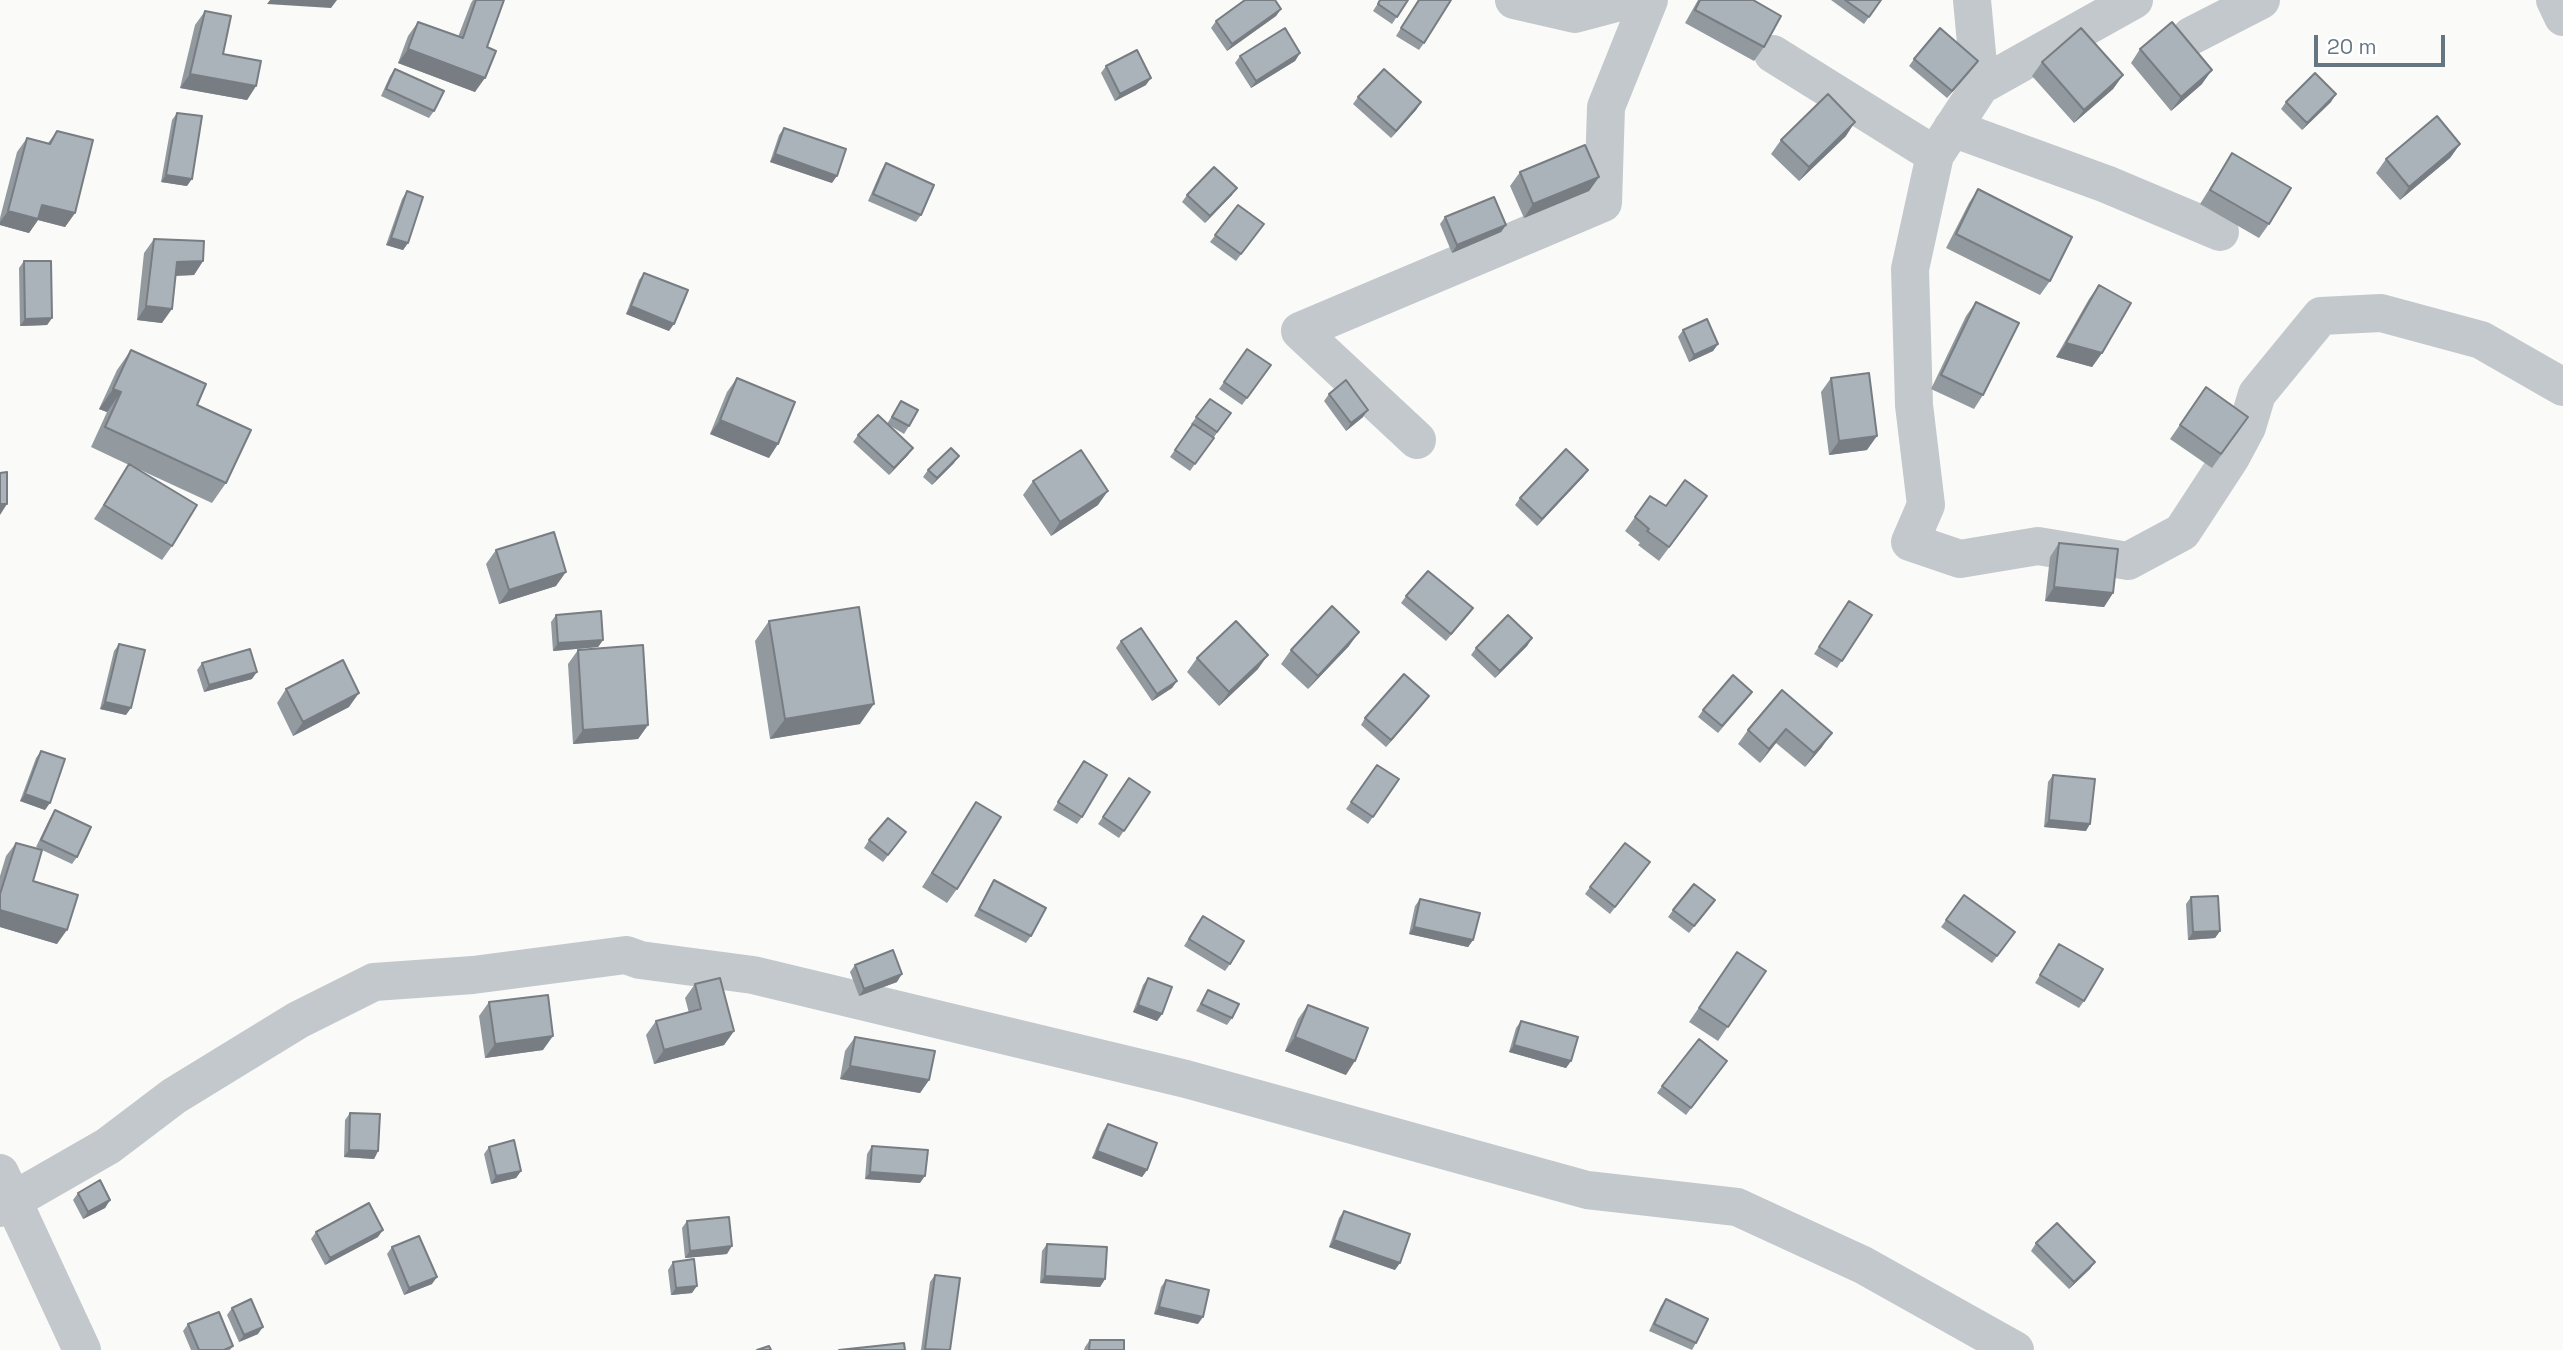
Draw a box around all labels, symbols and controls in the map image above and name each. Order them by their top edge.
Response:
scale bar [2318,21,2449,65]
text: 20 m [2327,33,2377,60]

